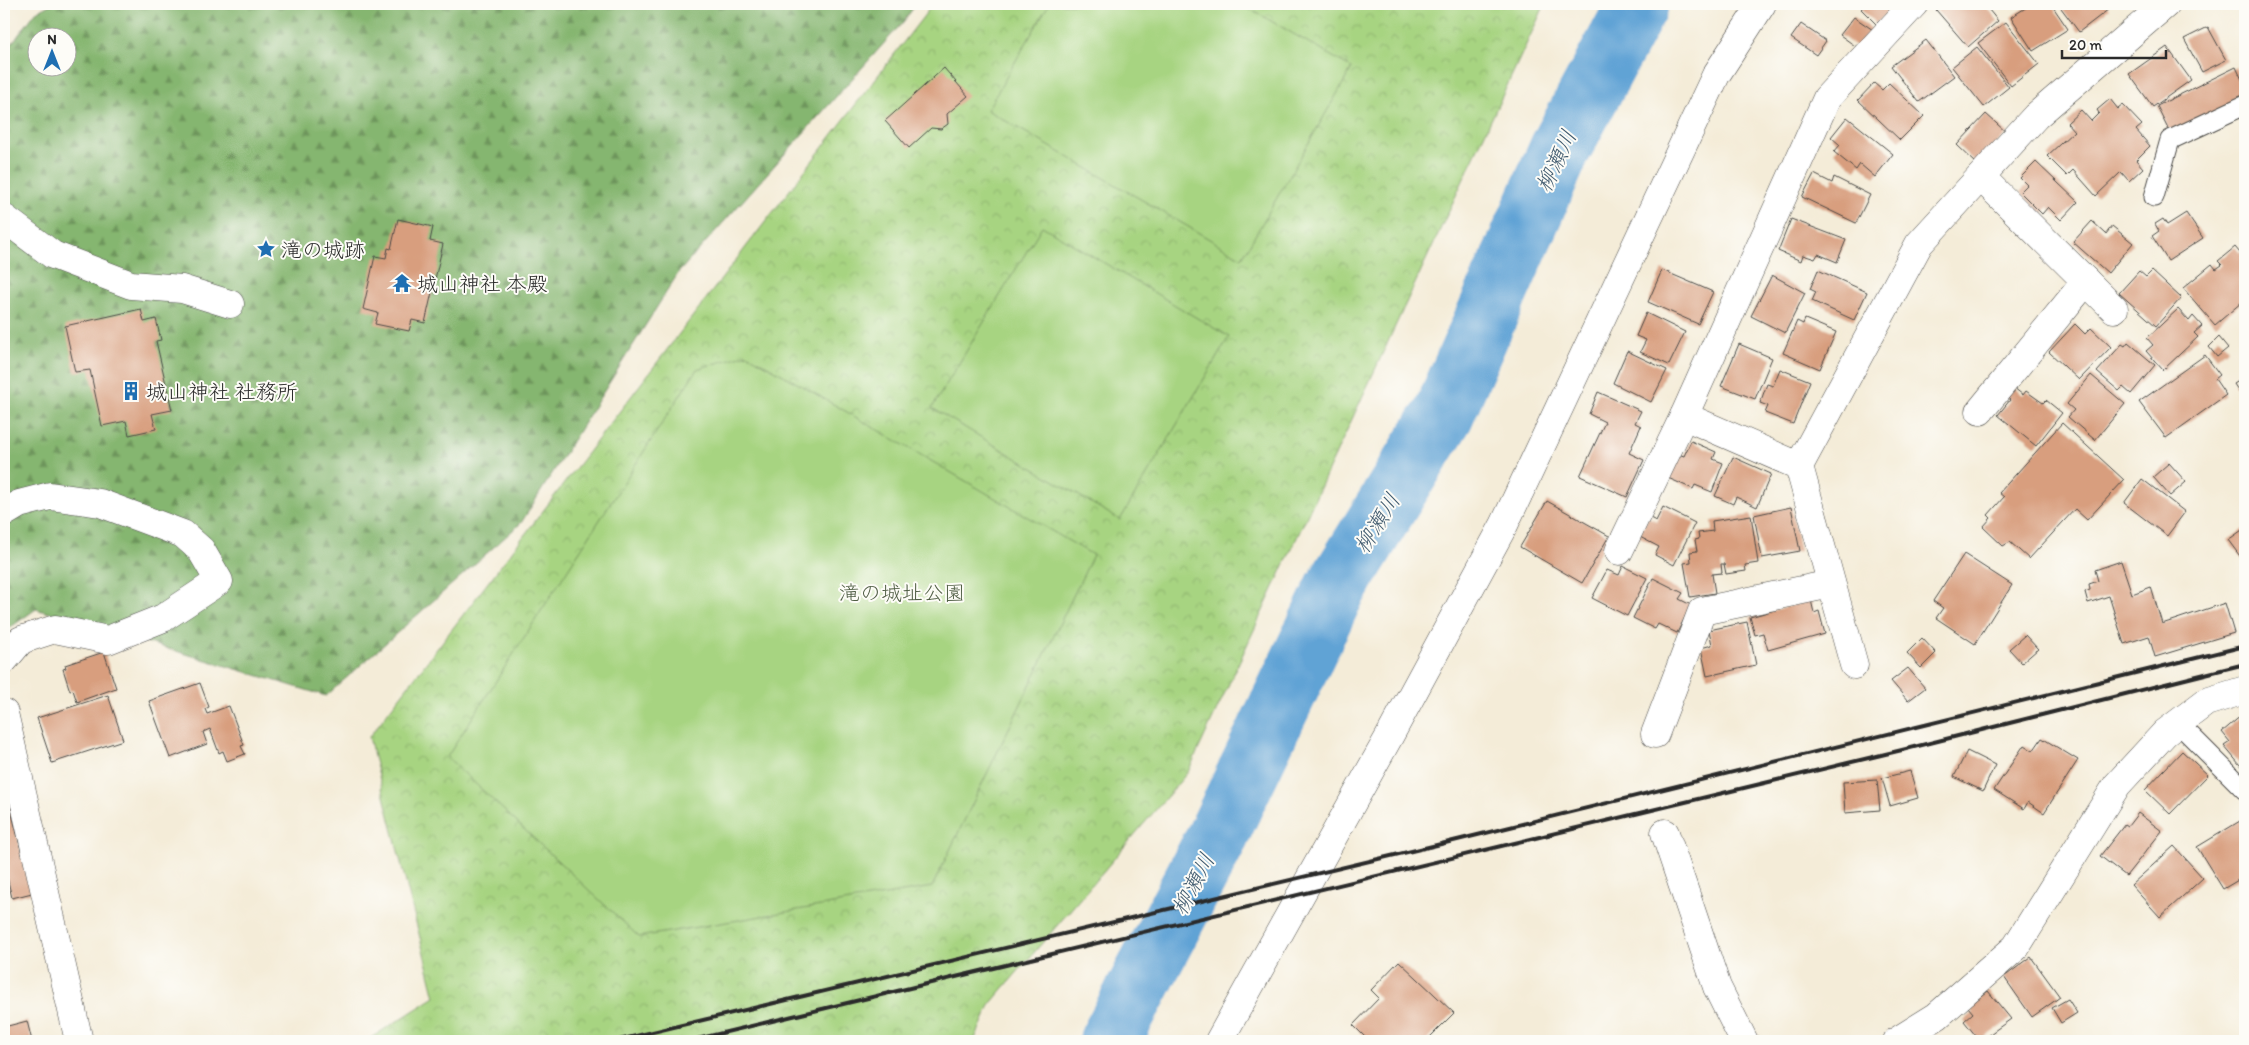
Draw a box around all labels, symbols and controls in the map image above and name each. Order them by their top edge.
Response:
north arrow [28,28,78,78]
scale bar [2062,28,2165,60]
text: N [47,31,57,48]
text: 20 m [2069,36,2103,54]
water label: 柳瀬川 [1530,125,1582,197]
place label: 滝の城跡 [281,237,365,262]
place icon: 滝の城跡 [255,238,277,260]
place label: 城山神社 本殿 [417,271,548,296]
temple icon: 城山神社 本殿 [391,272,413,294]
place label: 城山神社 社務所 [146,379,298,404]
building icon: 城山神社 社務所 [120,380,142,402]
water label: 柳瀬川 [1348,488,1406,558]
park label: 滝の城址公園 [839,580,965,605]
water label: 柳瀬川 [1166,849,1220,919]

